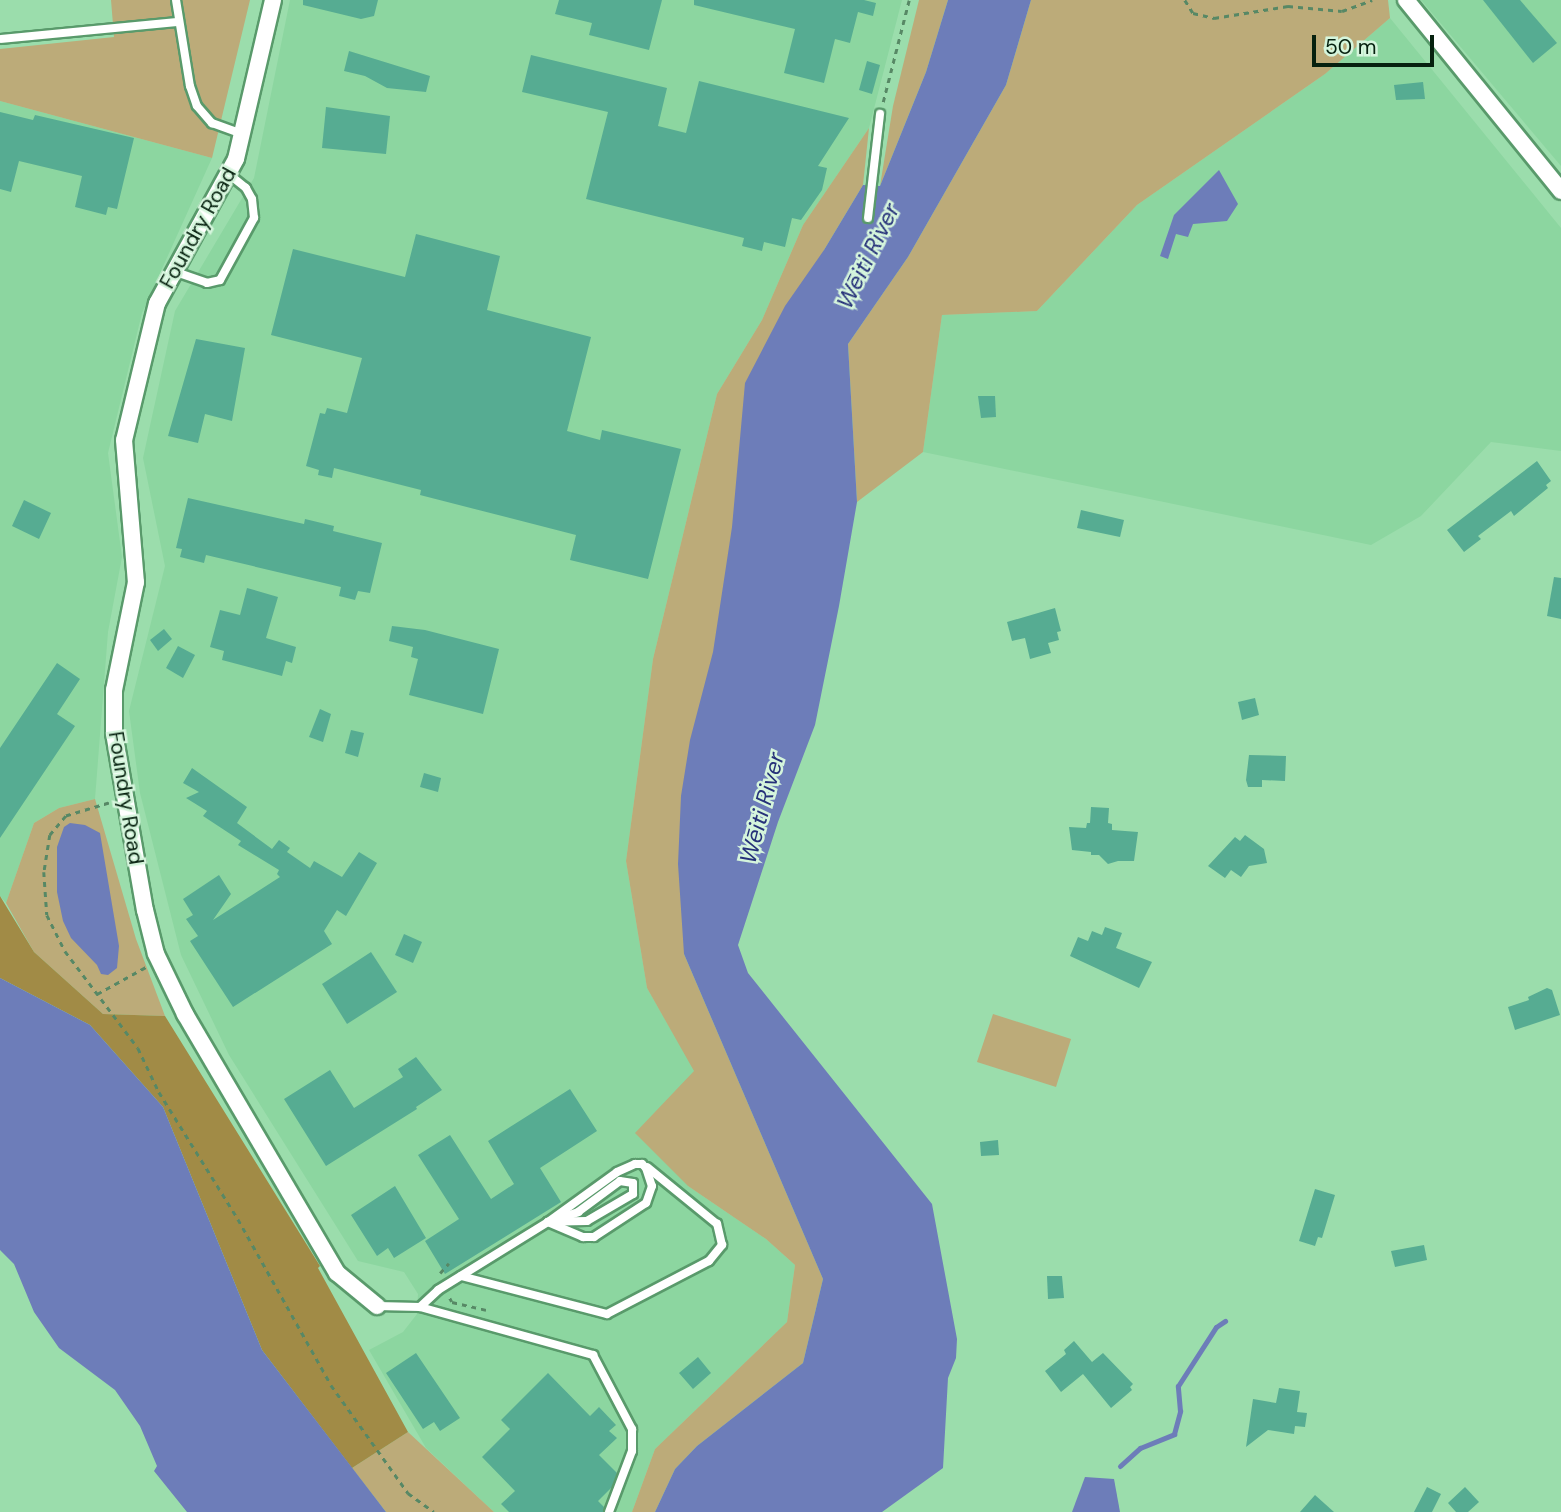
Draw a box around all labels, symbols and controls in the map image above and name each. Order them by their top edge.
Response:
scale bar [1316,21,1438,65]
text: 50 m [1325,33,1376,61]
street label: Foundry Road [154,163,242,293]
water label: Wēiti River [831,199,905,313]
street label: Foundry Road [103,730,149,866]
water label: Wēiti River [734,749,790,867]

